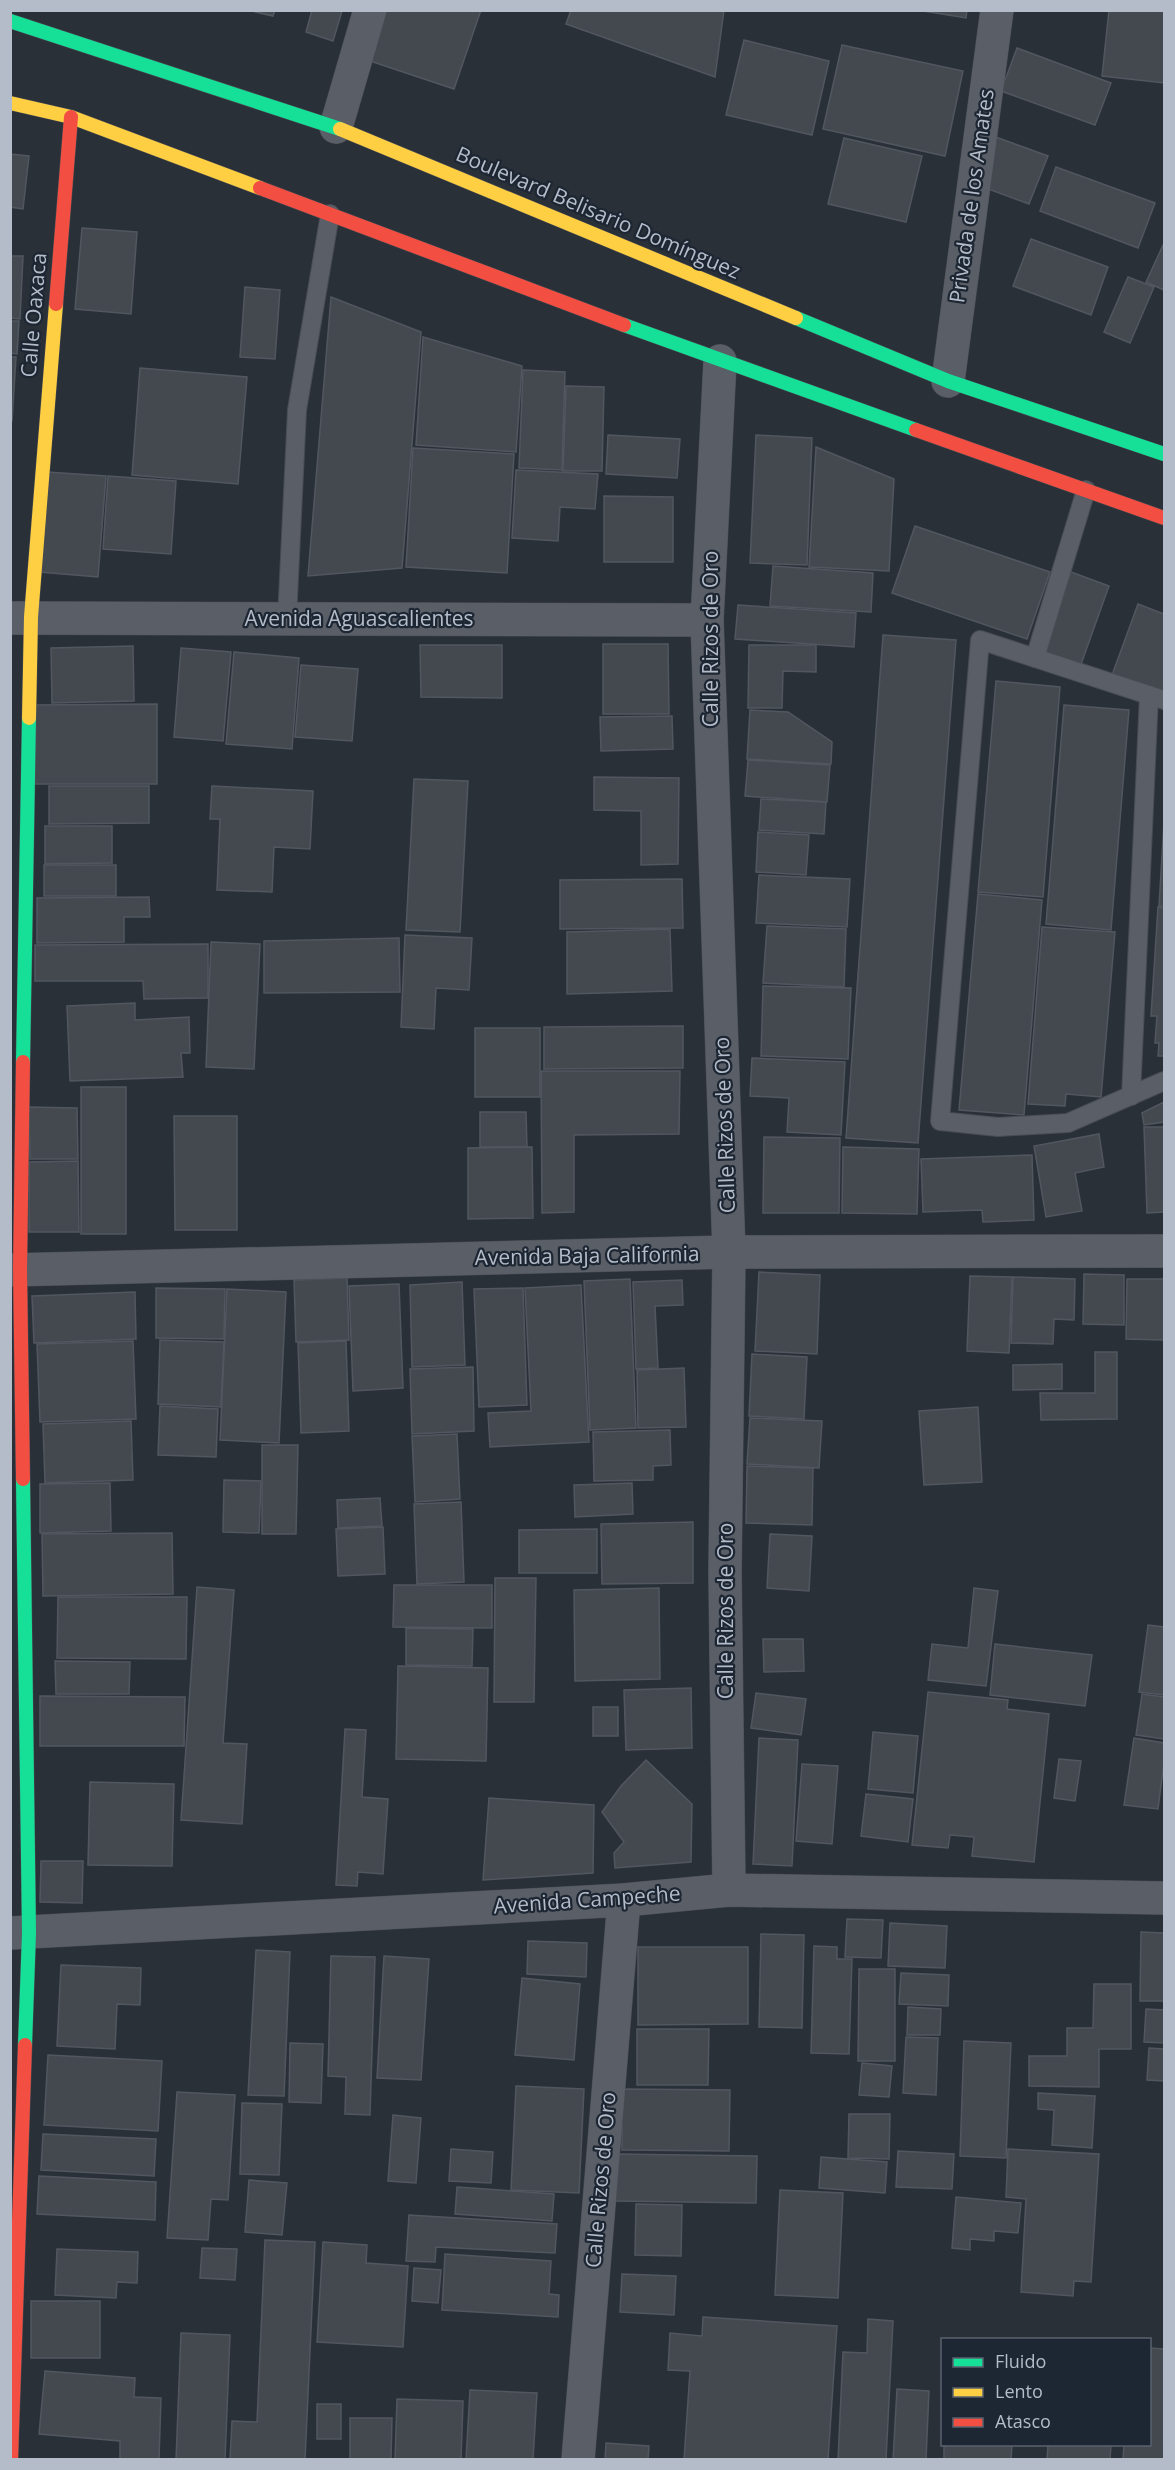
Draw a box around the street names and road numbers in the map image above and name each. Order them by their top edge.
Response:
street label: Privada de los Amates [942,87,1000,305]
street label: Boulevard Belisario Domínguez [452,139,745,285]
street label: Calle Oaxaca [14,251,52,378]
street label: Calle Rizos de Oro [696,551,724,727]
street label: Avenida Aguascalientes [244,604,474,632]
street label: Calle Rizos de Oro [707,1036,741,1214]
street label: Avenida Baja California [474,1239,700,1271]
street label: Calle Rizos de Oro [711,1523,739,1699]
street label: Avenida Campeche [492,1878,681,1920]
street label: Calle Rizos de Oro [578,2091,622,2269]

